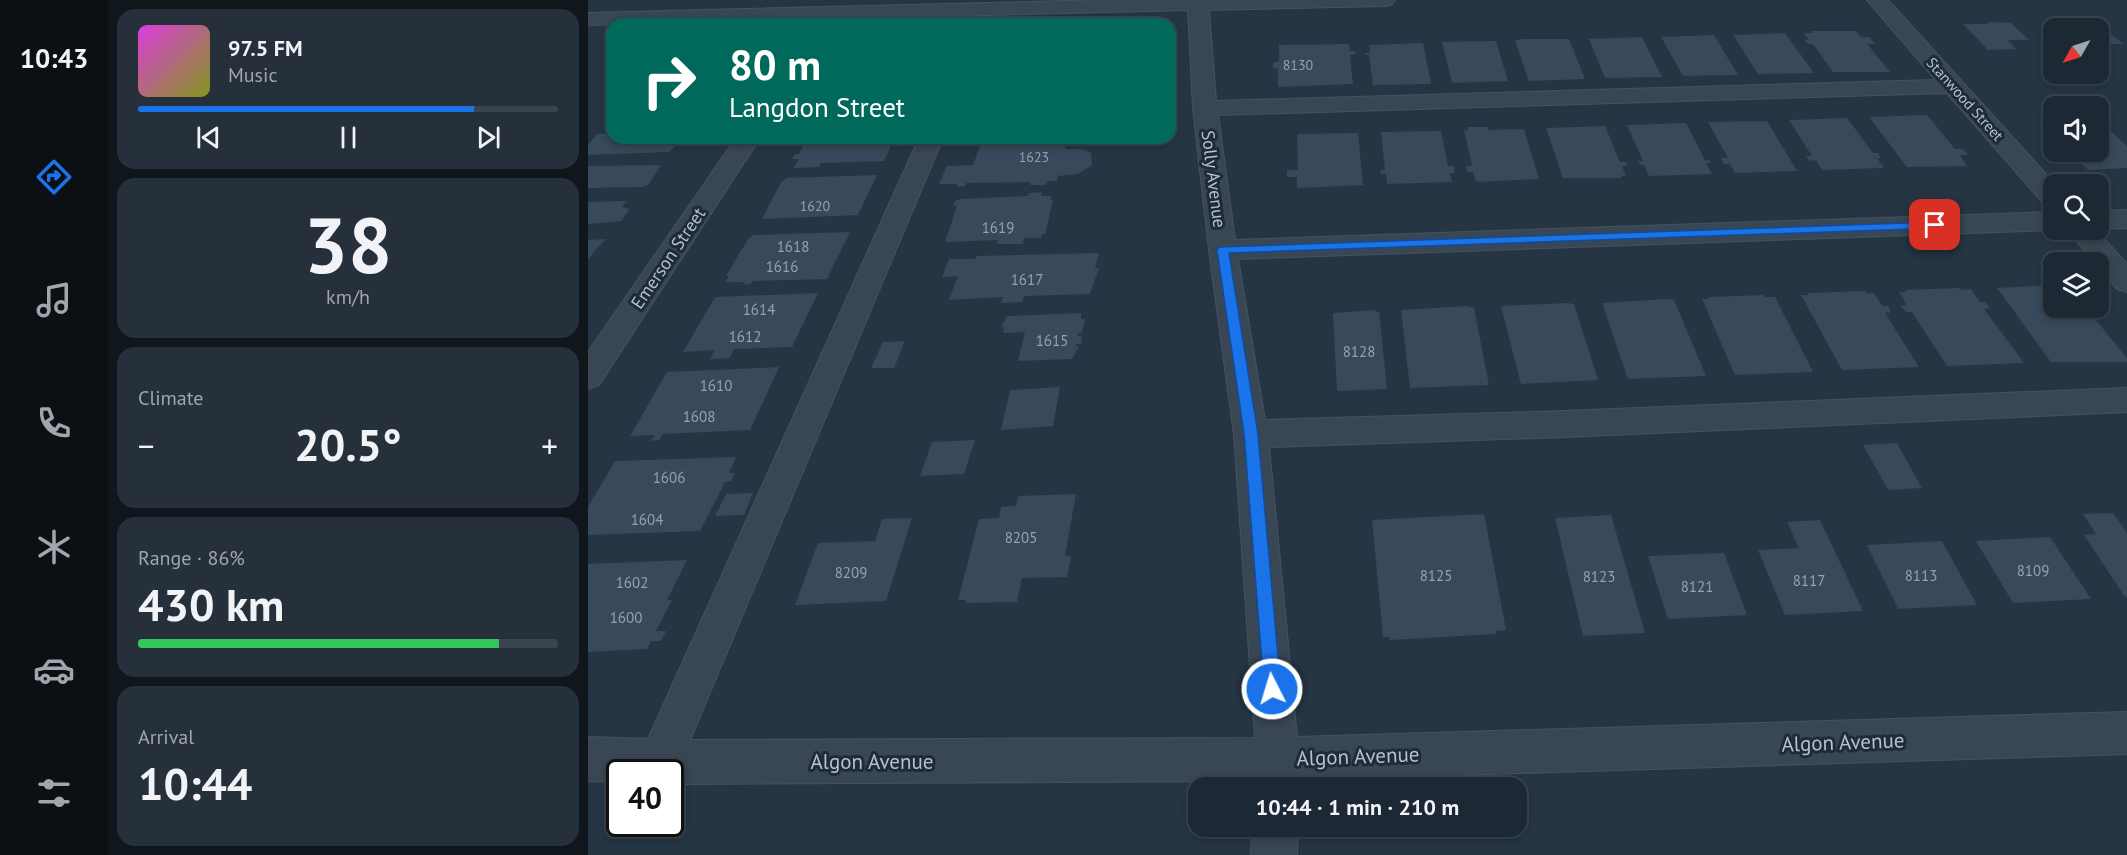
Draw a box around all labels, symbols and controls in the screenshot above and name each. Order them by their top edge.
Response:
north arrow [2043,18,2109,84]
map controls [2043,18,2109,318]
text: 97.5 FM [228,34,303,62]
text: 80 m [729,37,821,92]
text: 10:43 [20,41,88,75]
icon: right [630,42,708,120]
street label: Stanwood Street [1922,53,2008,145]
house number: 8130 [1283,56,1314,74]
text: Music [228,62,277,88]
text: Langdon Street [729,90,905,124]
button: sound [2043,96,2109,162]
icon: previous [192,121,225,154]
icon: pause [332,121,365,154]
icon: next [472,121,505,154]
street label: Solly Avenue [1197,129,1231,229]
house number: 1623 [1019,148,1049,166]
icon: directions [33,156,75,198]
button: search [2043,174,2109,240]
text: 38 [304,194,392,295]
house number: 1620 [800,197,831,215]
pin [1909,199,1960,250]
street label: Emerson Street [626,203,710,313]
icon: arrive [1918,208,1951,241]
house number: 1619 [982,218,1014,237]
house number: 1618 [777,237,809,256]
button: layers [2043,252,2109,318]
house number: 1616 [766,257,798,276]
house number: 1617 [1011,270,1043,289]
icon: music [33,279,75,321]
text: km/h [326,284,370,310]
house number: 1614 [743,300,775,319]
house number: 1612 [729,327,761,346]
house number: 1615 [1036,331,1068,350]
house number: 8128 [1343,342,1375,361]
house number: 1610 [700,376,732,395]
text: Climate [138,385,204,411]
icon: phone [33,402,75,444]
house number: 1608 [683,407,715,426]
text: 20.5° [294,415,402,473]
text: − [138,424,155,467]
text: + [541,424,558,467]
house number: 1606 [653,468,685,487]
house number: 1604 [631,510,663,529]
icon: climate [33,526,75,568]
house number: 8205 [1005,528,1037,547]
text: Range · 86% [138,545,245,571]
house number: 8109 [2017,561,2049,580]
house number: 8209 [835,563,867,582]
house number: 8125 [1420,566,1452,585]
house number: 8113 [1905,566,1937,585]
house number: 8123 [1583,567,1615,586]
house number: 8117 [1793,571,1825,590]
house number: 1602 [616,573,648,592]
text: 430 km [138,575,284,633]
house number: 8121 [1681,577,1713,596]
house number: 1600 [610,608,642,627]
icon: car [33,649,75,691]
position arrow [1240,657,1304,721]
text: Arrival [138,724,194,750]
street label: Algon Avenue [1781,726,1905,758]
street label: Algon Avenue [1296,740,1420,772]
street label: Algon Avenue [811,748,933,775]
text: 10:44 [138,754,252,812]
speed limit sign: 40 [606,759,684,837]
icon: filters [33,772,75,814]
text: 10:44 · 1 min · 210 m [1256,793,1459,821]

